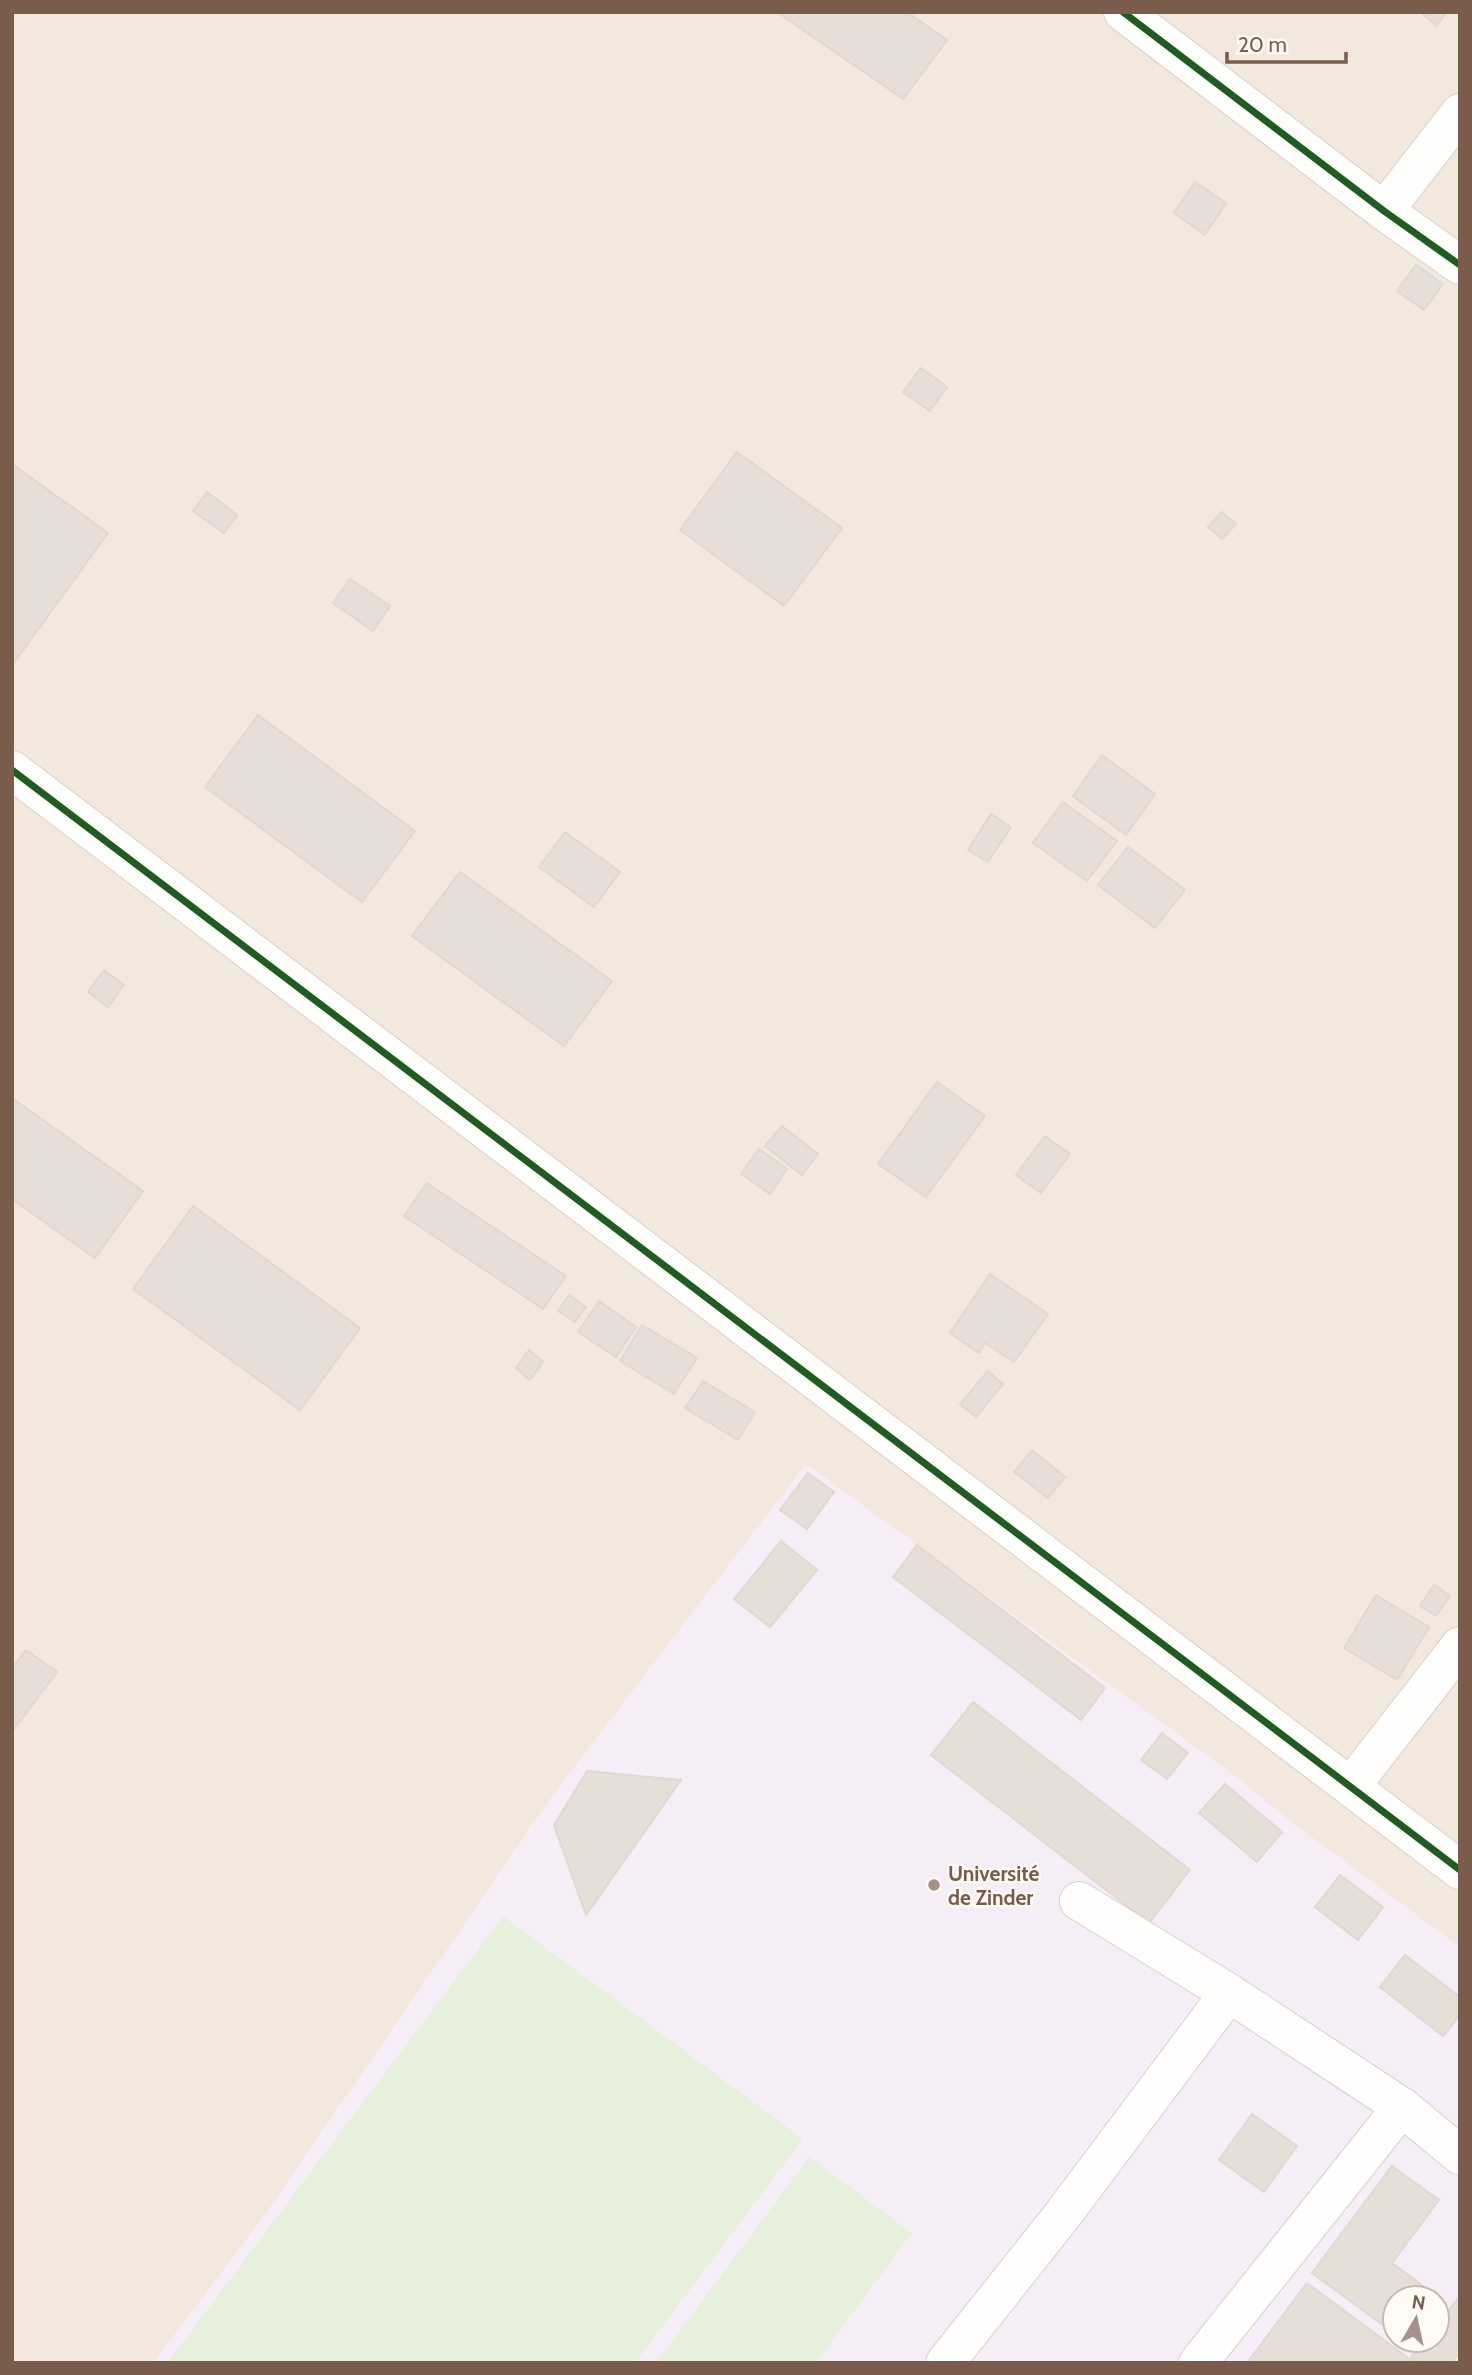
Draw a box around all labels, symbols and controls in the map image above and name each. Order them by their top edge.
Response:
scale bar [1227,21,1346,65]
text: 20 m [1238,32,1287,57]
place label: Université de Zinder [948,1861,1039,1910]
marker: Université de Zinder [926,1877,942,1893]
north arrow [1381,2284,1451,2354]
text: N [1410,2290,1427,2315]

